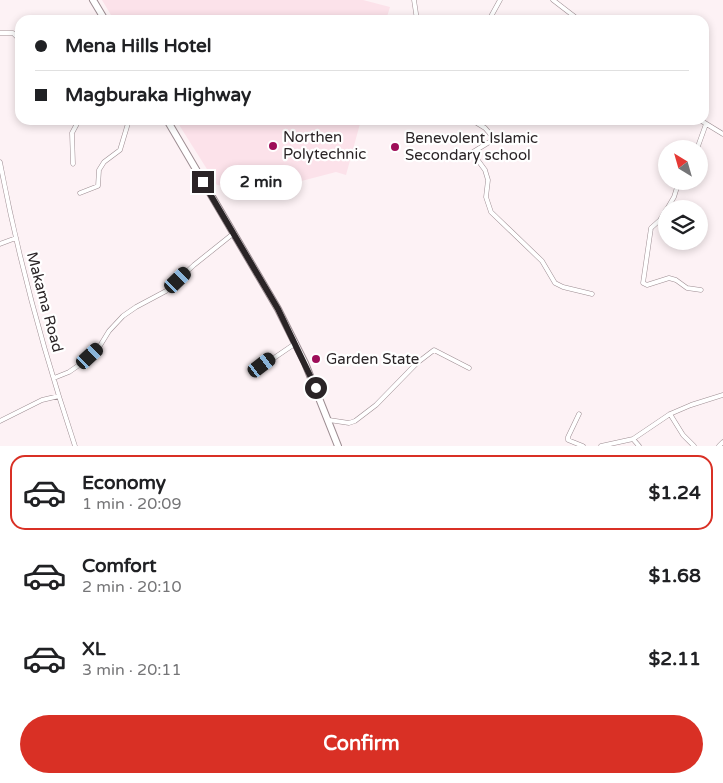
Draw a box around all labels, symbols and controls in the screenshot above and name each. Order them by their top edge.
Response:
text: Mena Hills Hotel [65,35,212,57]
text: Magburaka Highway [65,84,251,106]
place label: Northen Polytechnic [283,128,366,163]
place label: Benevolent Islamic Secondary school [405,129,538,164]
marker: Northen Polytechnic [267,140,279,152]
north arrow [658,140,708,190]
map controls [658,140,708,250]
marker: Benevolent Islamic Secondary school [389,141,401,153]
callout: 2 min [220,164,303,200]
route end [192,171,214,193]
text: 2 min [240,172,282,192]
button: layers [658,200,708,250]
street label: Makama Road [23,250,67,354]
car [161,264,194,296]
car [73,340,106,372]
car [245,350,278,380]
place label: Garden State [326,350,419,368]
marker: Garden State [310,353,322,365]
route start [305,377,327,399]
icon: car [22,470,67,515]
text: Economy [82,472,166,494]
text: $1.24 [649,482,701,504]
text: 1 min · 20:09 [82,494,181,514]
icon: car [22,553,67,598]
text: Comfort [82,555,156,577]
text: $1.68 [649,565,701,587]
text: 2 min · 20:10 [82,577,181,597]
icon: car [22,636,67,681]
text: XL [82,638,106,660]
text: $2.11 [649,648,701,670]
text: 3 min · 20:11 [82,660,181,680]
button: Confirm [20,715,703,773]

